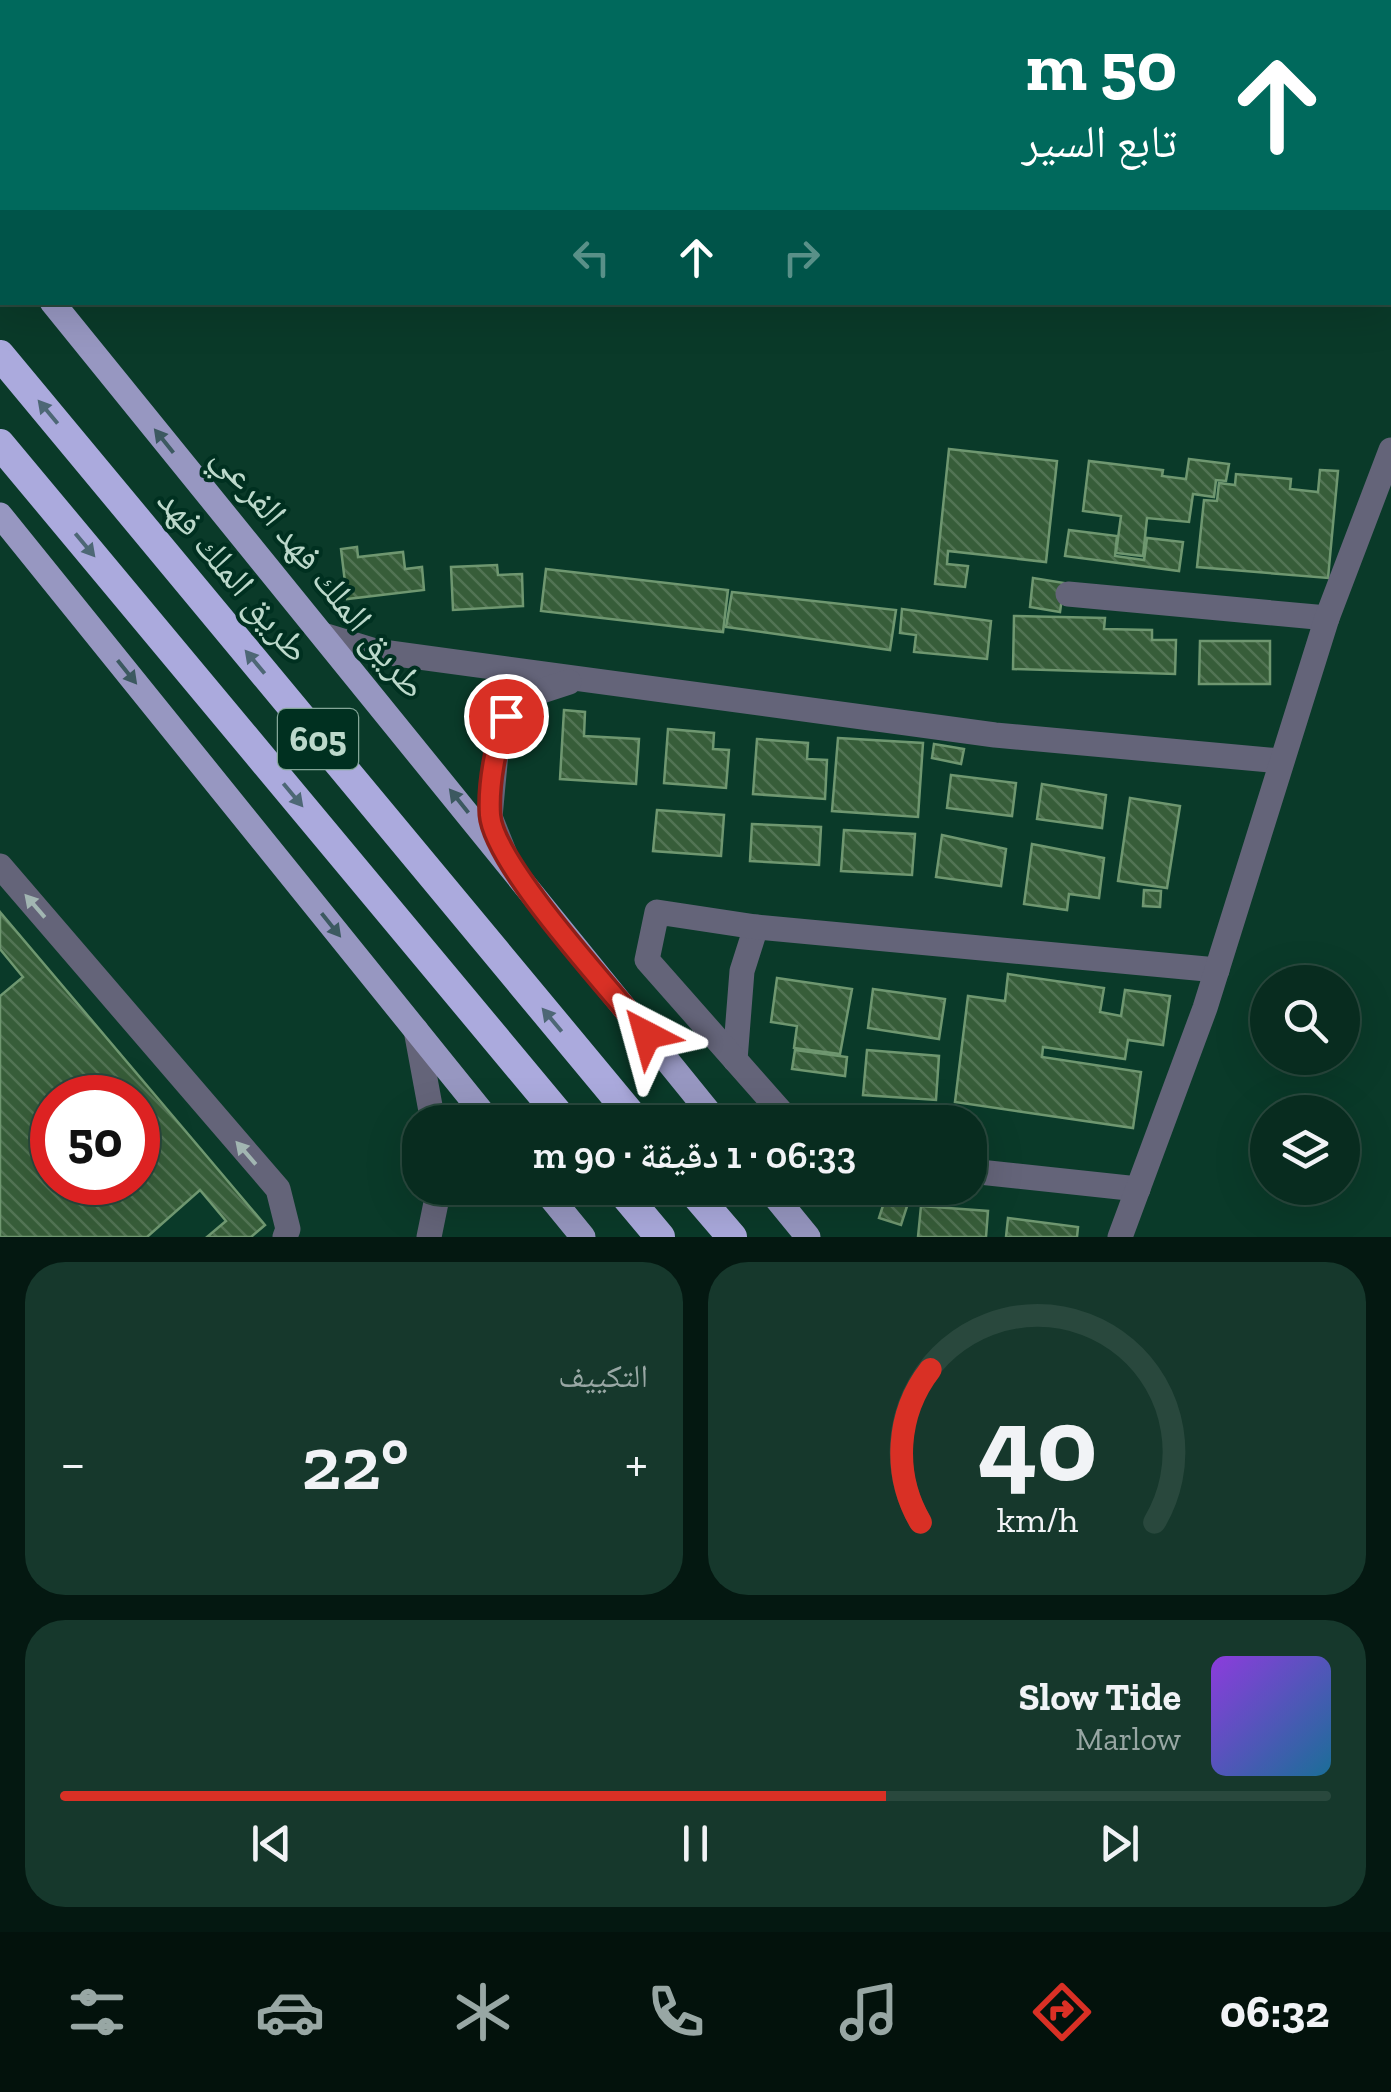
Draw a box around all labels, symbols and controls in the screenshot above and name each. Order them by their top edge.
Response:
text: 50 m [1026,24,1177,108]
icon: ahead [1212,40,1342,170]
text: تابع السير [1022,115,1177,169]
icon: left [564,230,619,285]
icon: ahead [669,230,724,285]
icon: right [774,230,829,285]
one-way arrow [38,400,59,425]
one-way arrow [154,428,175,453]
street label: طريق الملك فهد الفرعي [203,434,437,708]
street label: طريق الملك فهد [148,479,320,671]
one-way arrow [74,533,95,558]
one-way arrow [245,650,266,675]
one-way arrow [116,660,137,685]
pin [464,674,549,759]
icon: arrive [479,689,534,744]
road number: 605 [278,709,358,769]
one-way arrow [281,783,303,808]
one-way arrow [449,788,470,813]
one-way arrow [24,894,46,919]
one-way arrow [320,913,341,938]
map controls [1250,965,1360,1205]
button: search [1250,965,1360,1075]
position arrow [595,983,699,1087]
one-way arrow [542,1008,563,1033]
speed limit sign: 50 [30,1075,160,1205]
button: layers [1250,1095,1360,1205]
text: 06:33 · 1 دقيقة · 90 m [533,1132,856,1178]
one-way arrow [236,1141,258,1166]
text: التكييف [558,1357,648,1395]
text: 40 [977,1382,1097,1507]
text: 22° [302,1418,409,1508]
text: − [60,1430,86,1496]
text: + [625,1430,648,1496]
text: km/h [996,1498,1078,1541]
text: Slow Tide [1018,1674,1181,1720]
text: Marlow [1075,1720,1181,1758]
icon: previous [244,1816,299,1871]
icon: pause [668,1816,723,1871]
icon: next [1092,1816,1147,1871]
icon: filters [62,1977,132,2047]
icon: car [255,1977,325,2047]
icon: climate [448,1977,518,2047]
icon: phone [641,1977,711,2047]
icon: music [834,1977,904,2047]
icon: directions [1027,1977,1097,2047]
text: 06:32 [1220,1985,1329,2039]

